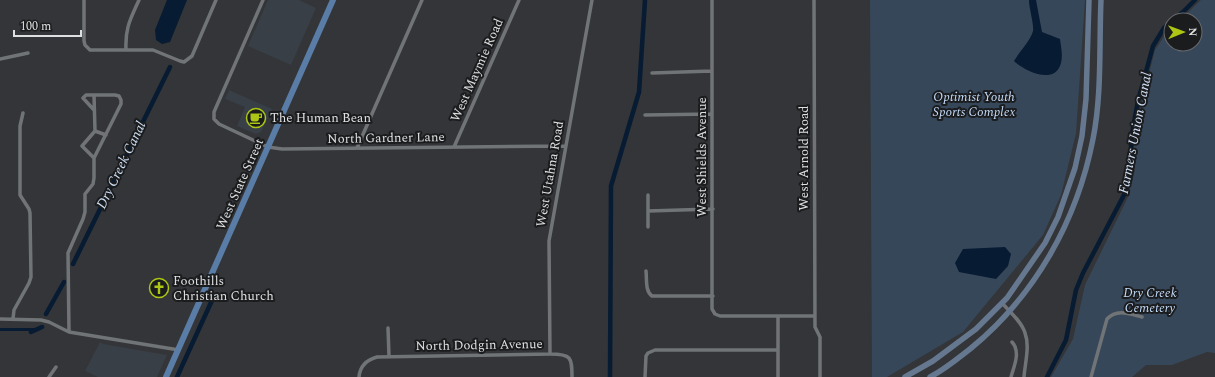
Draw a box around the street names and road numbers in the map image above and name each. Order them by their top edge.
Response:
street label: West Maymie Road [445,15,509,125]
street label: West Shields Avenue [692,97,712,217]
street label: West Arnold Road [794,105,814,211]
street label: West Utahna Road [531,119,569,229]
street label: North Gardner Lane [327,127,445,149]
street label: West State Street [211,135,269,233]
street label: North Dodgin Avenue [415,334,543,356]

